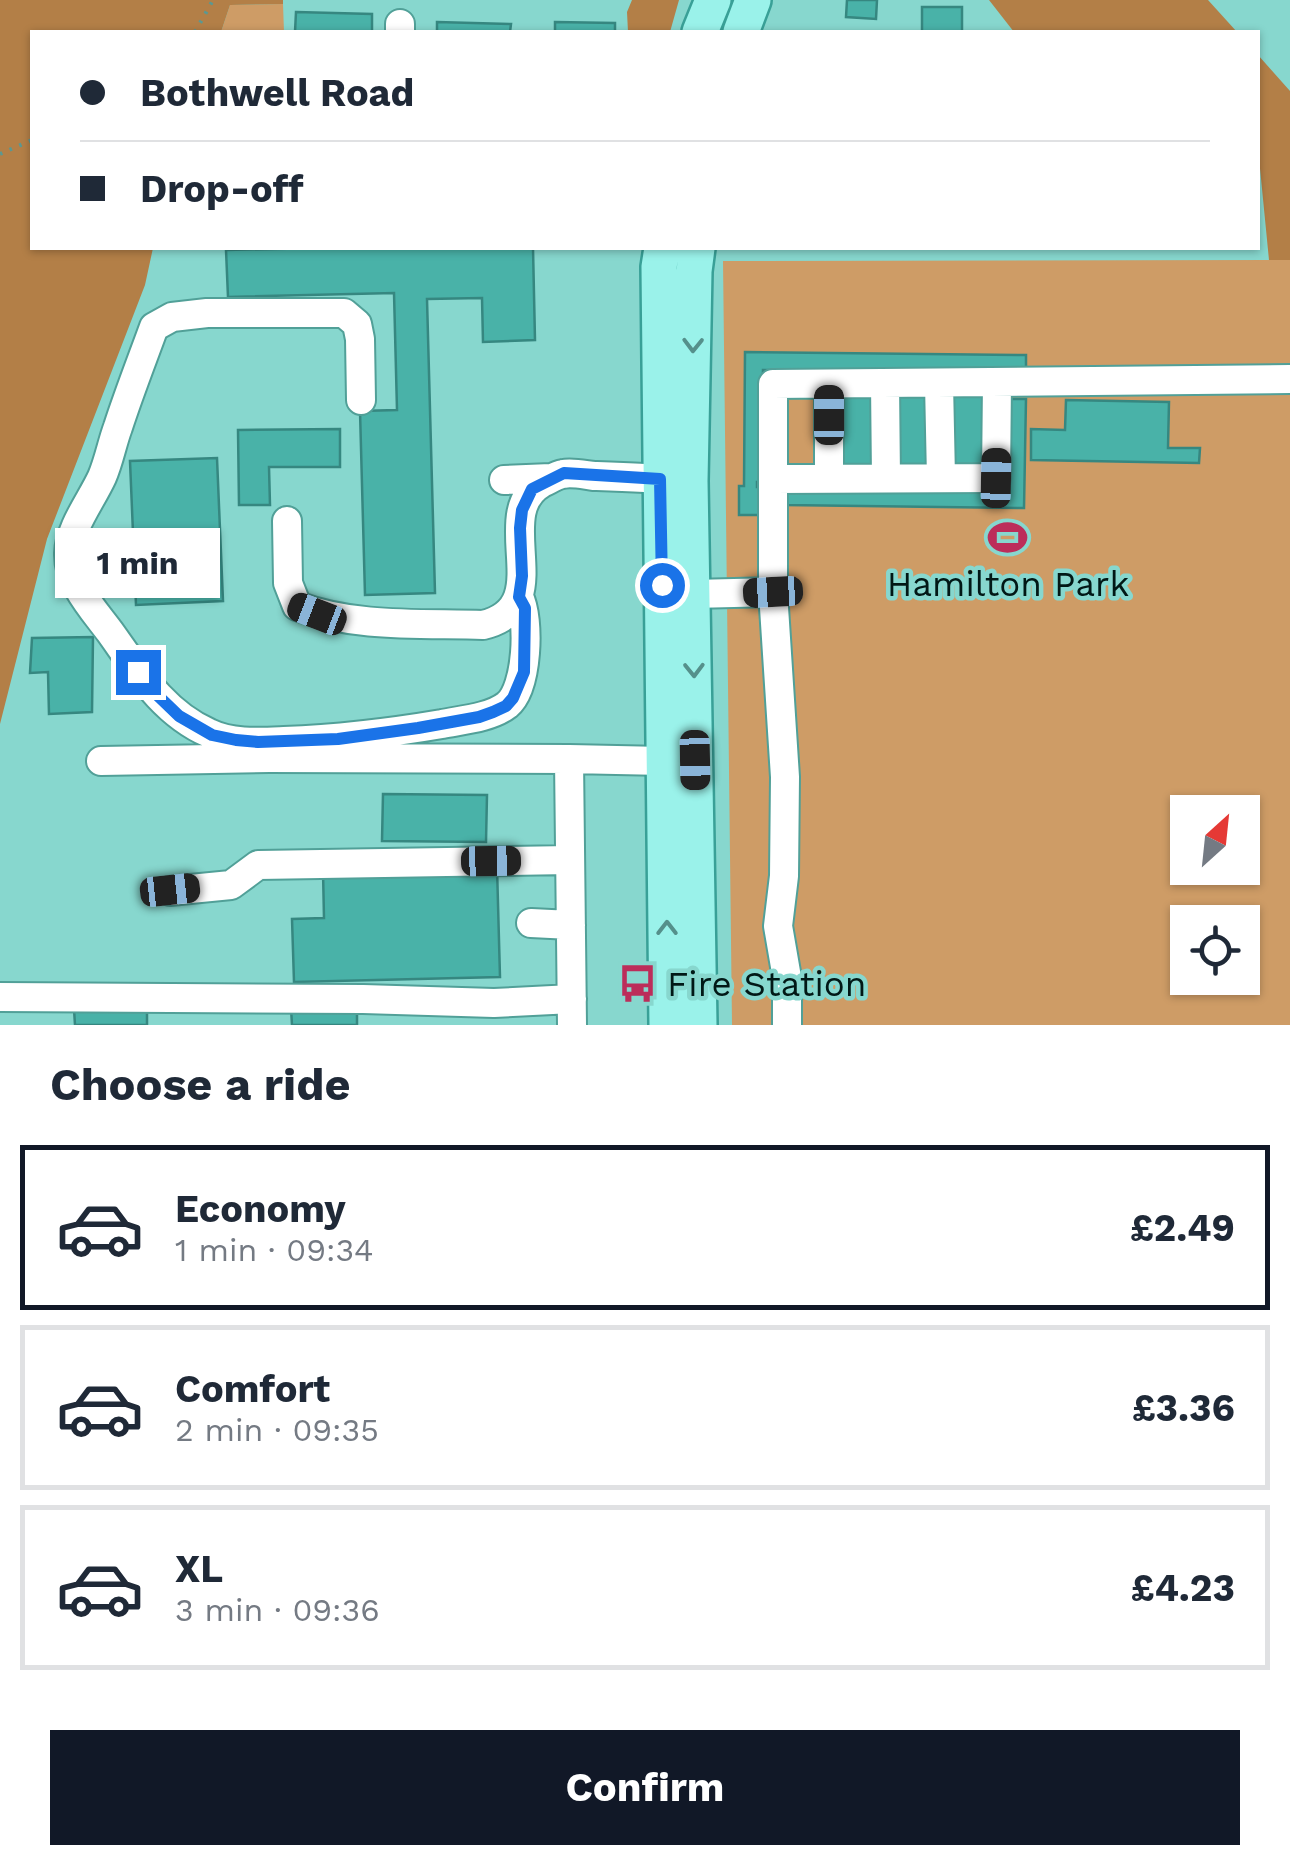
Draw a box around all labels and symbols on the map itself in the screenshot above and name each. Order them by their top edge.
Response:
one-way arrow [682,337,703,353]
car [814,385,844,445]
car [980,448,1012,508]
sports icon: Hamilton Park [987,516,1029,558]
callout: 1 min [56,527,220,597]
route start [640,563,685,608]
place label: Hamilton Park [887,563,1129,605]
car [742,575,804,609]
car [284,589,350,639]
route end [116,650,161,695]
one-way arrow [683,662,705,678]
car [679,730,711,790]
north arrow [1170,795,1260,885]
car [461,845,521,877]
car [139,872,201,908]
one-way arrow [656,919,677,935]
bus stop icon: Fire Station [616,963,658,1005]
place label: Fire Station [667,963,866,1005]

